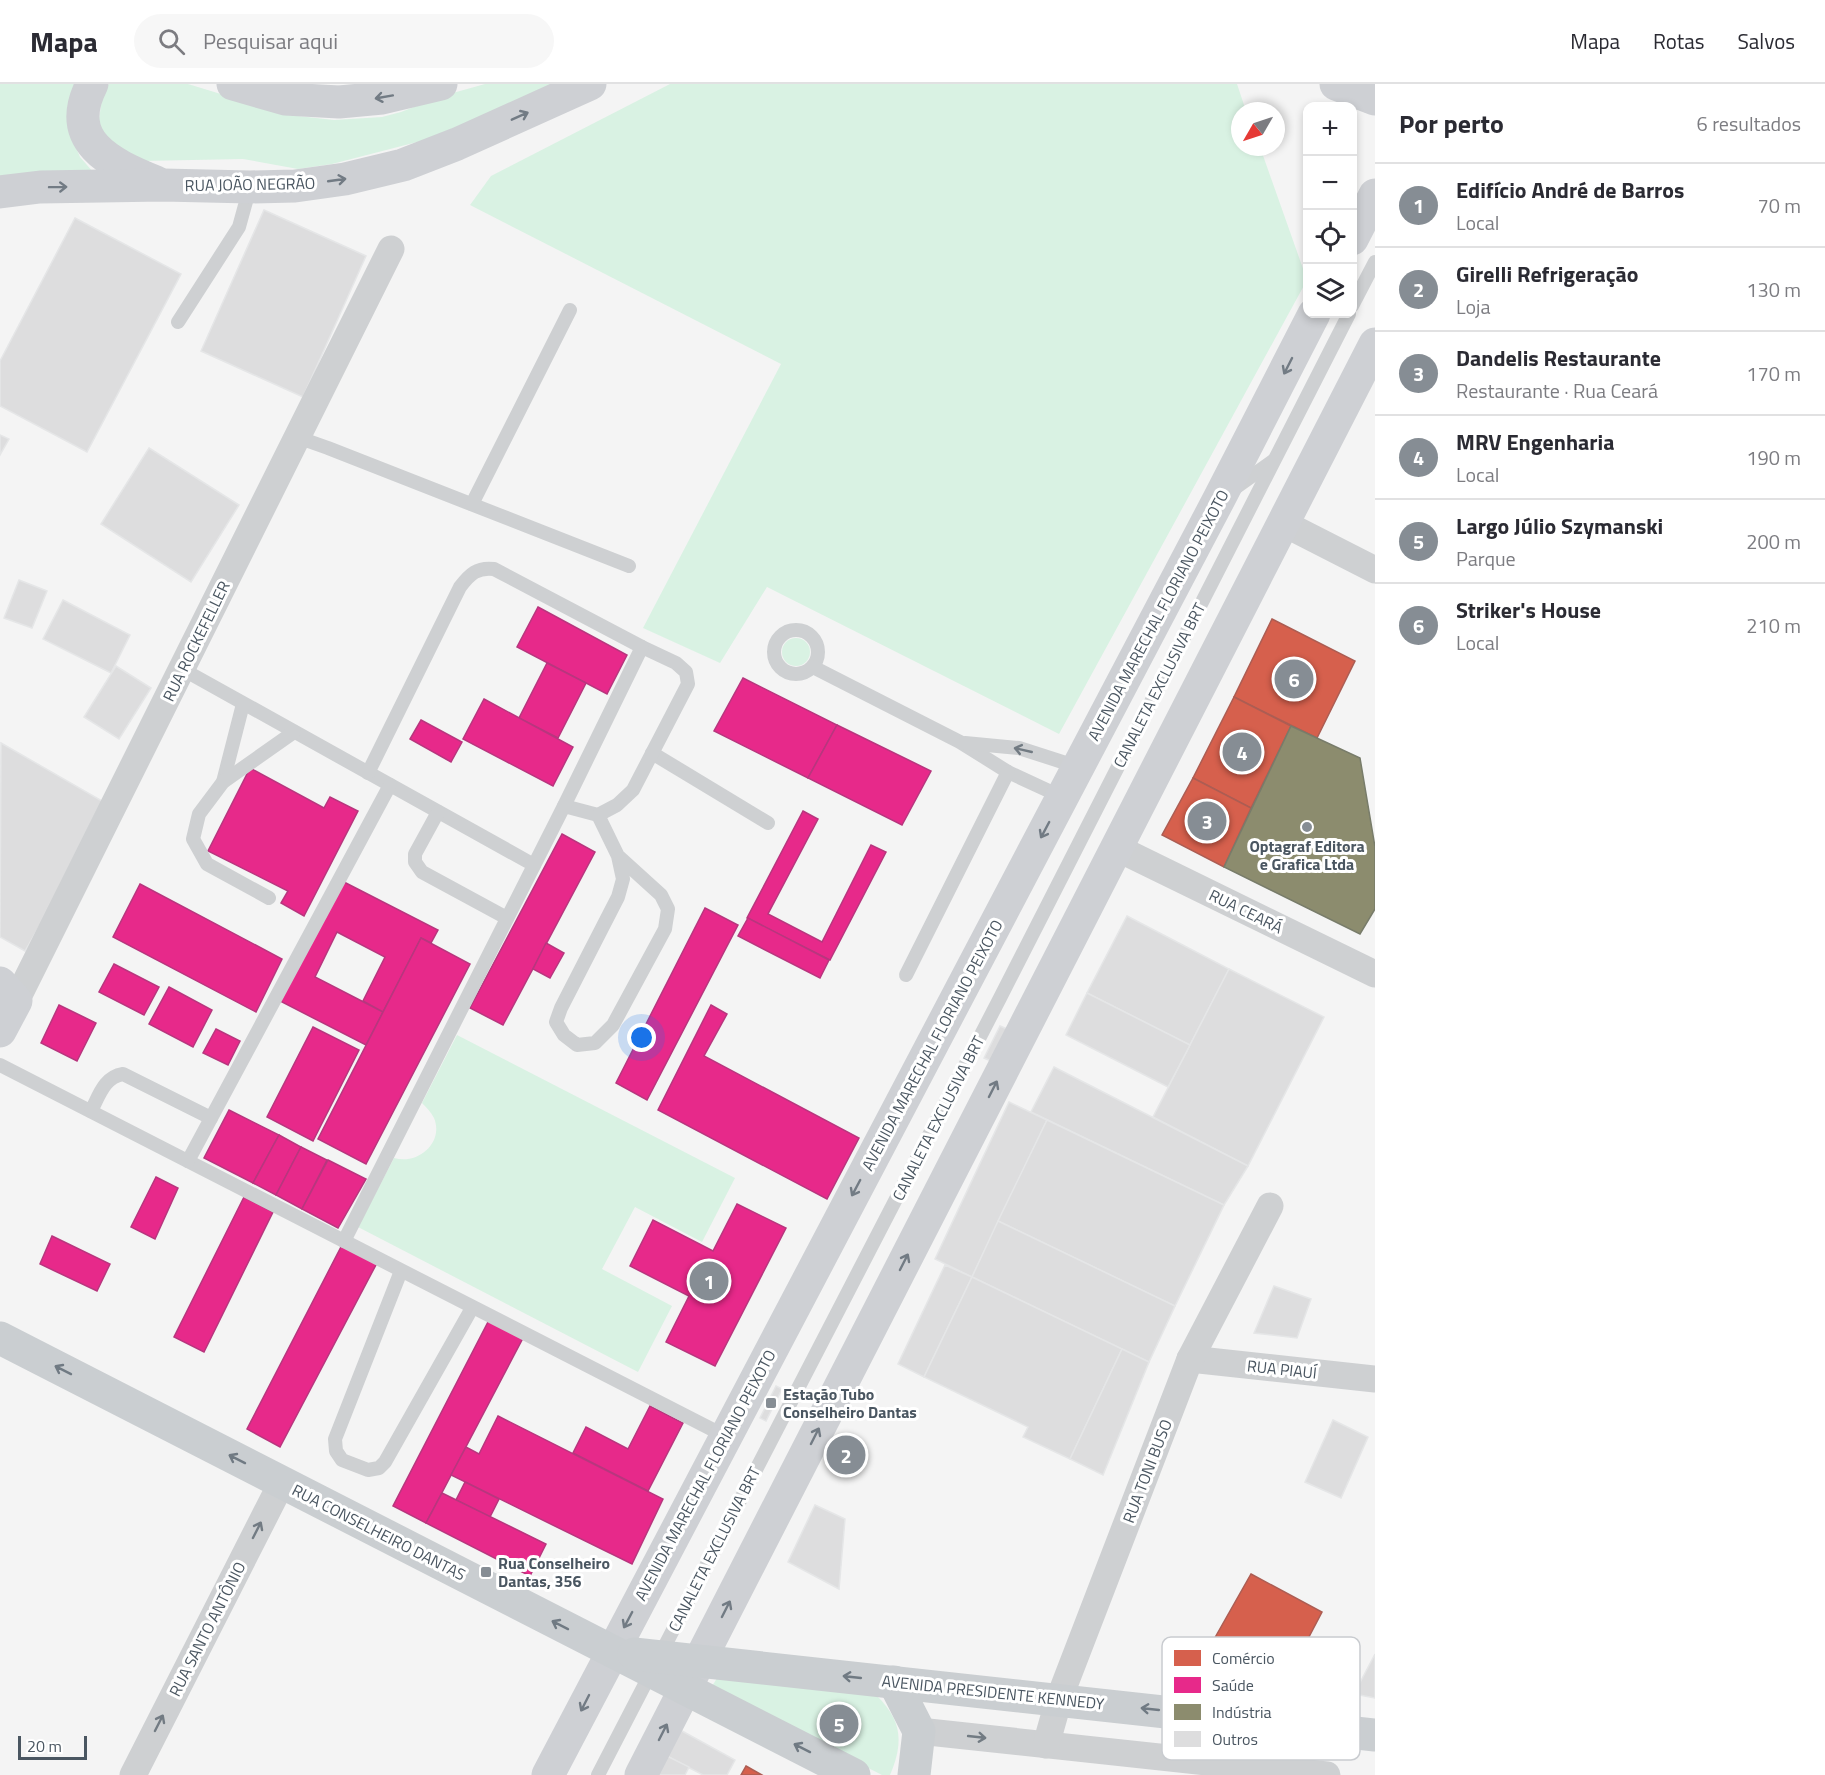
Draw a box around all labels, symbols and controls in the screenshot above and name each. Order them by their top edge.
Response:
search box [134,14,554,68]
text: Mapa [30,20,98,63]
text: Pesquisar aqui [203,24,338,58]
icon: search [155,25,188,58]
text: Mapa [1570,25,1620,57]
text: Rotas [1653,25,1704,57]
text: Salvos [1737,25,1795,57]
one-way arrow [374,92,394,103]
north arrow [1231,102,1285,156]
map controls [1303,102,1357,318]
button: + [1303,102,1357,156]
text: Por perto [1399,104,1504,143]
text: 6 resultados [1697,108,1801,139]
one-way arrow [510,109,528,121]
button: − [1303,156,1357,210]
street label: RUA JOÃO NEGRÃO [185,171,315,197]
text: Edifício André de Barros [1456,173,1684,207]
one-way arrow [326,175,346,186]
one-way arrow [48,181,68,193]
text: 1 [1413,190,1424,221]
text: 70 m [1757,190,1801,221]
text: Local [1456,207,1499,238]
button: locate [1303,210,1357,264]
text: Girelli Refrigeração [1456,257,1638,291]
button: layers [1303,264,1357,318]
text: 2 [1413,274,1424,305]
text: 130 m [1746,274,1801,305]
text: Loja [1456,291,1490,322]
text: Dandelis Restaurante [1456,341,1661,375]
one-way arrow [1282,356,1293,374]
text: 3 [1413,358,1424,389]
text: 170 m [1746,358,1801,389]
text: Restaurante · Rua Ceará [1456,375,1658,406]
text: MRV Engenharia [1456,425,1614,459]
text: 4 [1413,442,1424,473]
text: 190 m [1746,442,1801,473]
text: Local [1456,459,1499,490]
street label: AVENIDA MARECHAL FLORIANO PEIXOTO [1081,485,1235,745]
text: Largo Júlio Szymanski [1456,509,1663,543]
text: 5 [1413,526,1424,557]
text: 200 m [1746,526,1801,557]
text: Parque [1456,543,1516,574]
street label: RUA ROCKEFELLER [156,577,236,705]
text: Striker's House [1456,593,1601,627]
street label: CANALETA EXCLUSIVA BRT [1107,598,1211,772]
text: 6 [1413,610,1424,641]
text: 210 m [1746,610,1801,641]
text: Local [1456,627,1499,658]
pin: 6 [1274,656,1314,702]
pin: 4 [1222,730,1262,774]
one-way arrow [1013,744,1033,755]
pin: 3 [1188,798,1226,844]
one-way arrow [1039,820,1050,838]
marker: Optagraf Editora e Grafica Ltda [1300,820,1314,834]
place label: Optagraf Editora e Grafica Ltda [1249,834,1365,876]
street label: RUA CEARÁ [1205,883,1287,939]
street label: AVENIDA MARECHAL FLORIANO PEIXOTO [855,915,1009,1175]
your location [627,1023,656,1052]
street label: CANALETA EXCLUSIVA BRT [886,1031,990,1205]
one-way arrow [988,1080,999,1098]
one-way arrow [850,1179,862,1196]
one-way arrow [899,1254,910,1272]
pin: 1 [690,1258,728,1304]
street label: AVENIDA MARECHAL FLORIANO PEIXOTO [628,1345,782,1605]
street label: RUA PIAUÍ [1246,1353,1319,1385]
one-way arrow [54,1364,72,1376]
place label: Estação Tubo Conselheiro Dantas [783,1382,917,1424]
marker: Estação Tubo Conselheiro Dantas [764,1396,778,1410]
street label: RUA TONI BUSO [1116,1416,1178,1526]
one-way arrow [810,1427,821,1445]
pin: 2 [826,1432,866,1478]
one-way arrow [228,1453,246,1464]
street label: CANALETA EXCLUSIVA BRT [662,1462,766,1636]
street label: RUA CONSELHEIRO DANTAS [288,1478,470,1586]
one-way arrow [252,1522,264,1540]
place label: Rua Conselheiro Dantas, 356 [498,1551,610,1593]
street label: RUA SANTO ANTÔNIO [163,1557,251,1701]
marker: Rua Conselheiro Dantas, 356 [479,1565,493,1579]
one-way arrow [721,1601,732,1619]
one-way arrow [622,1611,633,1629]
one-way arrow [551,1618,569,1630]
legend [1162,1637,1360,1760]
text: Comércio [1212,1646,1275,1670]
street label: AVENIDA PRESIDENTE KENNEDY [881,1668,1106,1716]
one-way arrow [842,1671,862,1682]
text: Saúde [1212,1673,1254,1697]
one-way arrow [579,1694,590,1712]
text: Indústria [1212,1700,1272,1724]
pin: 5 [820,1702,858,1746]
one-way arrow [1140,1704,1160,1715]
one-way arrow [154,1714,166,1732]
one-way arrow [658,1723,670,1741]
text: Outros [1212,1727,1258,1751]
one-way arrow [967,1732,987,1743]
scale bar [18,1733,87,1760]
text: 20 m [27,1734,62,1758]
one-way arrow [793,1742,811,1754]

